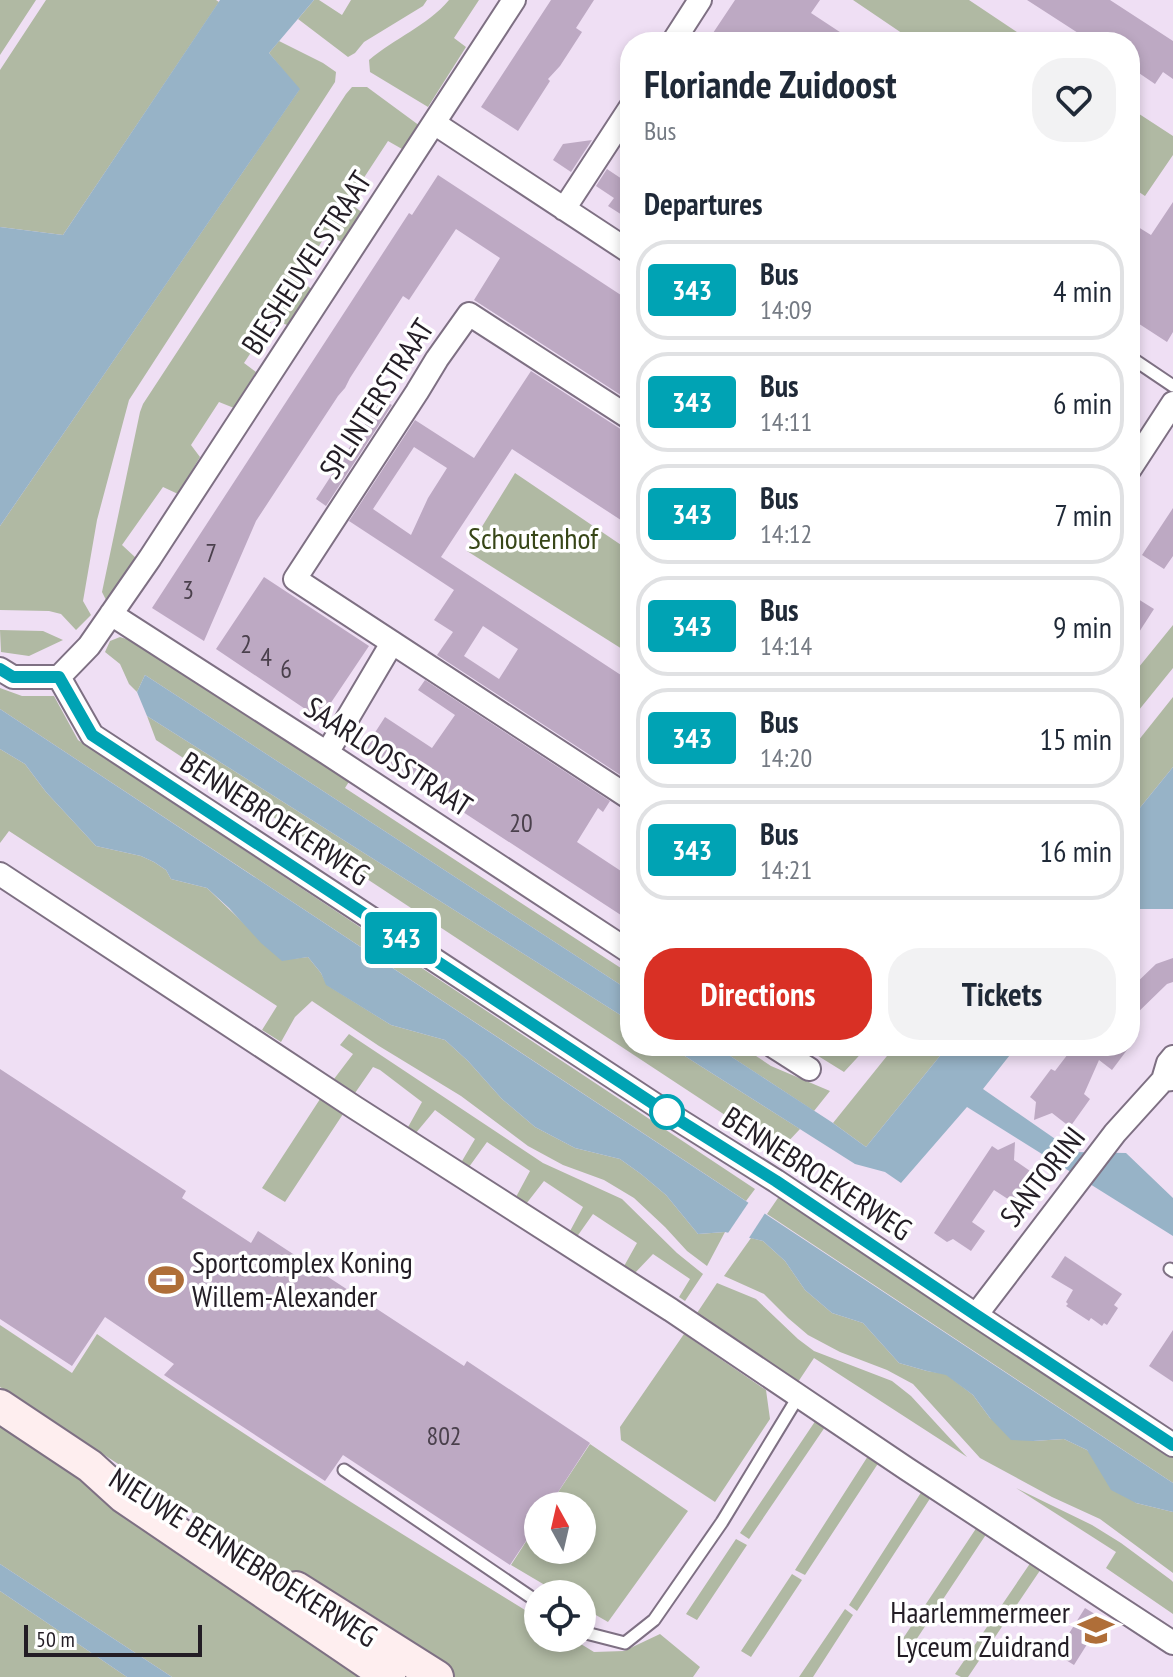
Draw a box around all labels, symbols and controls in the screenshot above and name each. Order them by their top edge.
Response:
button: heart [1032,58,1116,142]
text: Floriande Zuidoost [644,59,897,108]
text: Bus [644,114,676,147]
street label: BIESHEUVELSTRAAT [232,163,379,361]
text: Departures [644,184,762,223]
text: Bus [760,254,799,293]
text: 343 [672,271,712,308]
text: 4 min [1053,271,1112,310]
text: 14:09 [760,293,812,326]
street label: SPLINTERSTRAAT [310,311,442,485]
text: Bus [760,366,799,405]
text: 343 [672,383,712,420]
text: 6 min [1053,383,1112,422]
text: 14:11 [760,405,812,438]
text: Bus [760,478,799,517]
text: 343 [672,495,712,532]
text: 7 min [1054,495,1112,534]
text: 14:12 [760,517,812,550]
park label: Schoutenhof [468,518,599,557]
house number: 7 [205,536,217,569]
house number: 3 [182,573,194,606]
text: Bus [760,590,799,629]
text: 343 [672,607,712,644]
text: 9 min [1053,607,1112,646]
house number: 2 [240,627,252,660]
text: 14:14 [760,629,812,662]
house number: 4 [260,640,272,673]
house number: 6 [280,652,292,685]
street label: SAARLOOSSTRAAT [298,687,480,824]
text: Bus [760,702,799,741]
text: 343 [672,719,712,756]
text: 15 min [1039,719,1112,758]
text: 14:20 [760,741,812,774]
street label: BENNEBROEKERWEG [174,742,378,893]
house number: 20 [509,806,533,839]
text: Bus [760,814,799,853]
text: 343 [672,831,712,868]
text: 16 min [1039,831,1112,870]
text: 14:21 [760,853,812,886]
line badge: 343 [355,912,447,964]
text: 343 [381,919,421,956]
button: Directions [644,948,872,1040]
button: Tickets [888,948,1116,1040]
unlabelled marker [650,1095,684,1129]
street label: BENNEBROEKERWEG [716,1097,920,1248]
street label: SANTORINI [991,1118,1093,1234]
place label: Sportcomplex Koning Willem-Alexander [192,1242,413,1315]
sports icon: Sportcomplex Koning Willem-Alexander [147,1261,185,1299]
house number: 802 [426,1419,462,1452]
street label: NIEUWE BENNEBROEKERWEG [102,1458,385,1655]
north arrow [524,1492,596,1564]
map controls [524,1492,596,1652]
button: locate [524,1580,596,1652]
place label: Haarlemmermeer Lyceum Zuidrand [890,1592,1071,1665]
school or university icon: Haarlemmermeer Lyceum Zuidrand [1077,1611,1115,1649]
scale bar [24,1621,202,1657]
text: 50 m [36,1625,75,1653]

